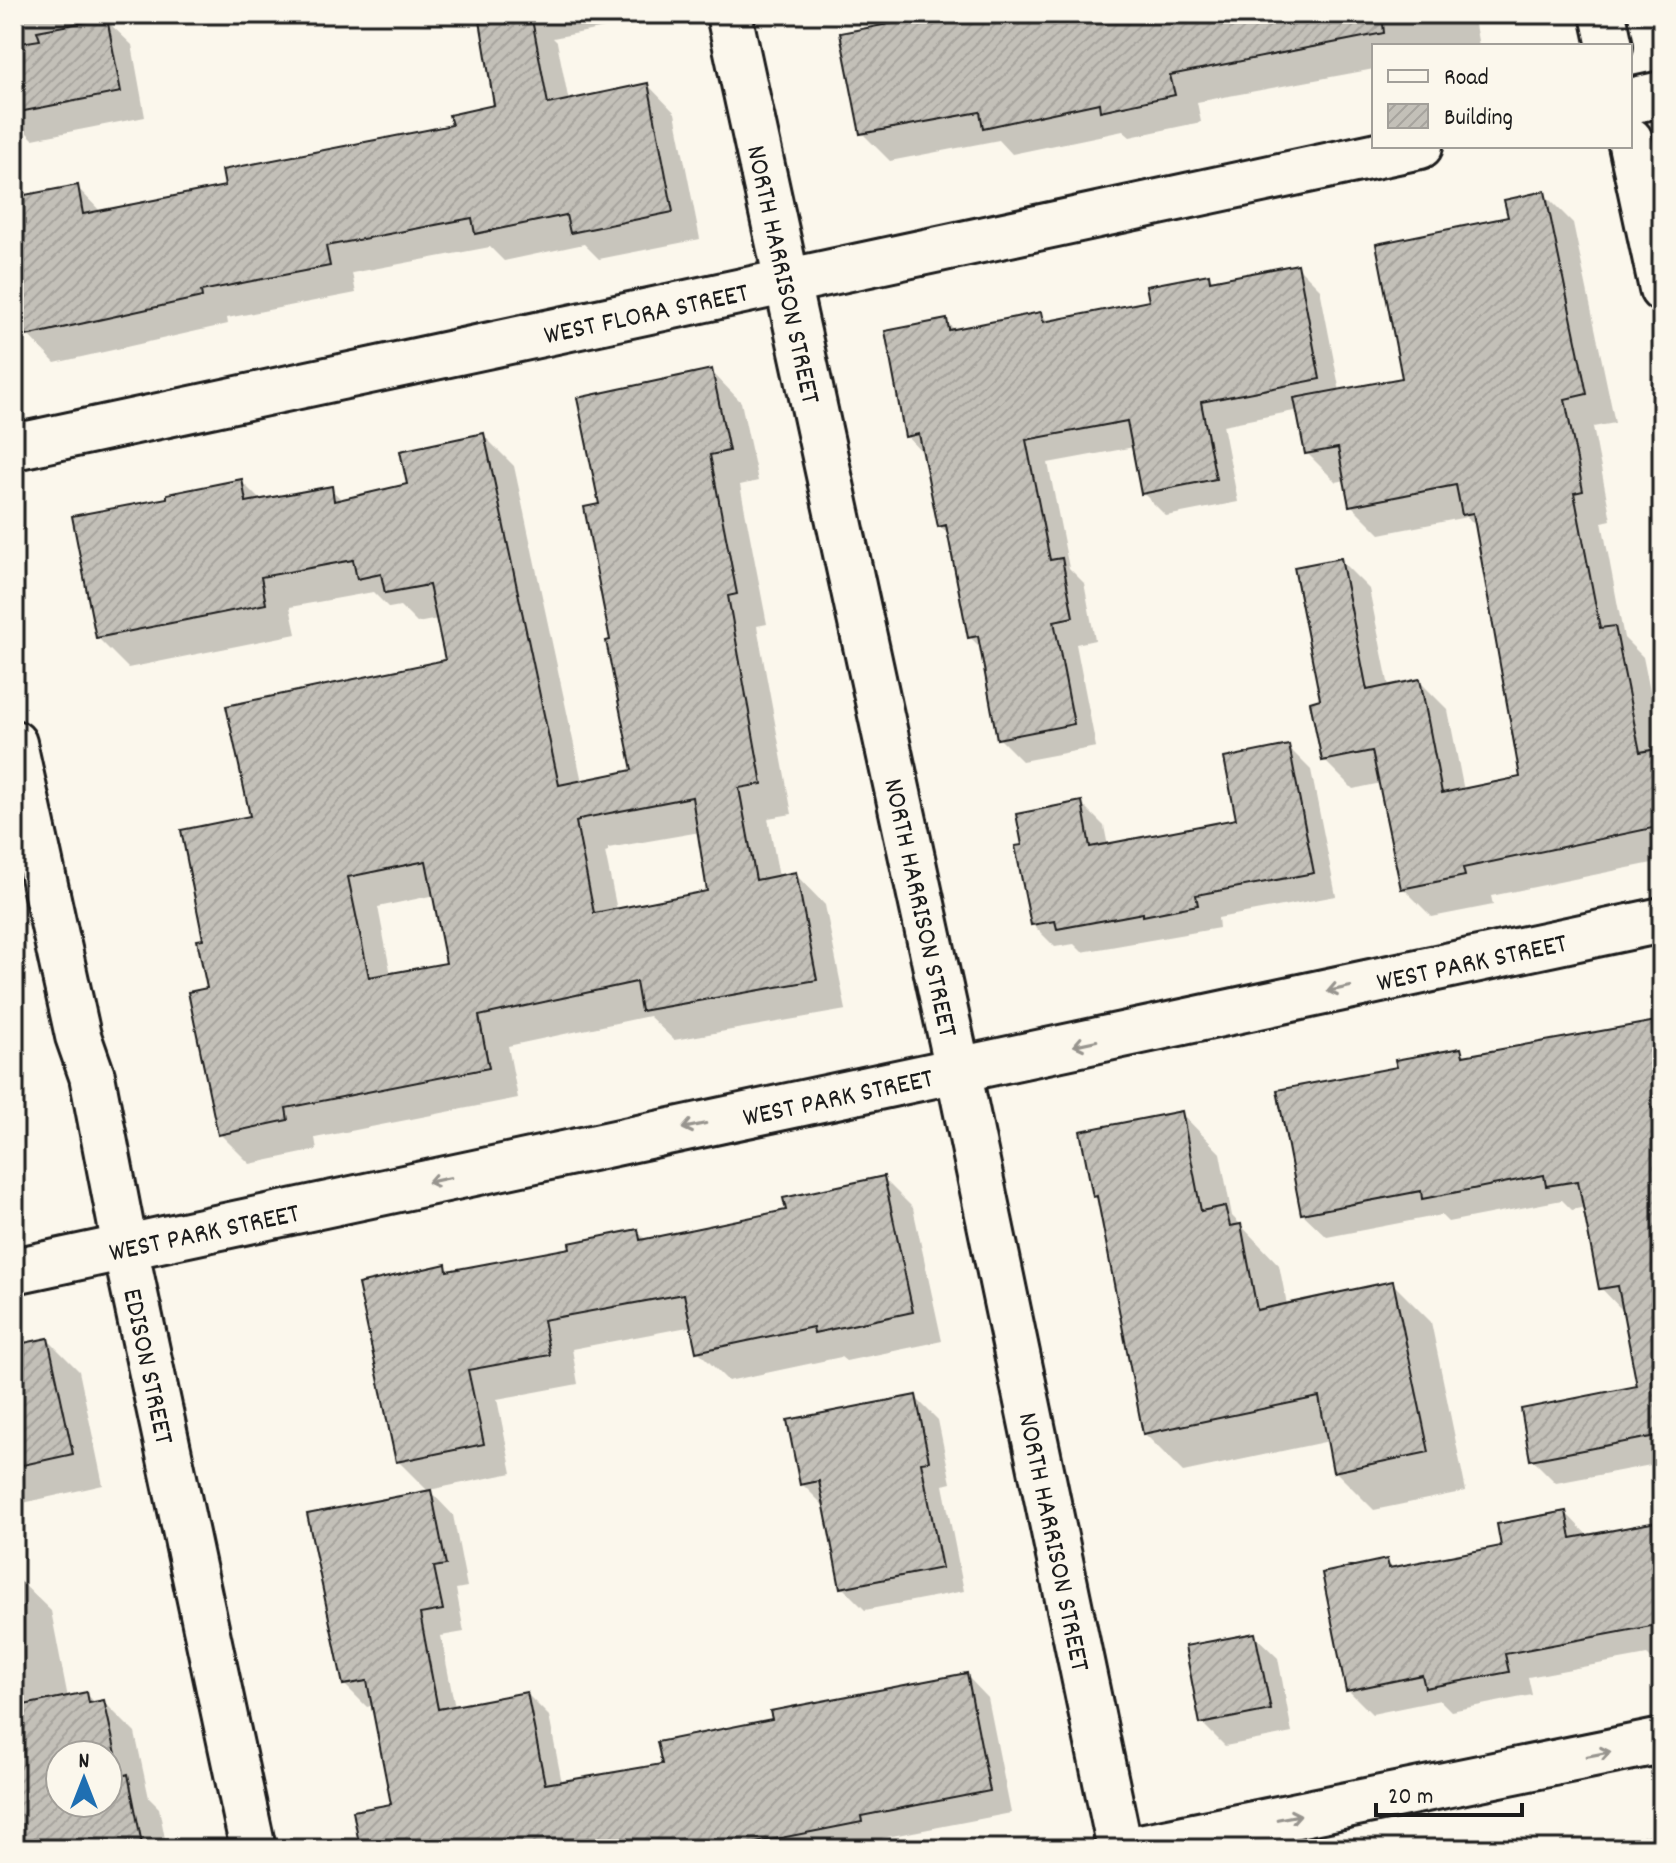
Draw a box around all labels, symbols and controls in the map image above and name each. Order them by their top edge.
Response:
legend [1372,44,1632,148]
text: Road [1444,62,1489,96]
text: Building [1444,102,1513,136]
street label: NORTH HARRISON STREET [733,142,828,408]
street label: WEST FLORA STREET [541,275,753,358]
street label: NORTH HARRISON STREET [870,775,965,1041]
street label: WEST PARK STREET [1373,926,1571,1005]
one-way arrow [1327,982,1353,997]
one-way arrow [1073,1036,1098,1051]
street label: WEST PARK STREET [740,1061,937,1140]
one-way arrow [681,1119,707,1134]
one-way arrow [427,1173,453,1188]
street label: WEST PARK STREET [106,1196,304,1275]
street label: EDISON STREET [109,1285,181,1449]
street label: NORTH HARRISON STREET [1005,1409,1098,1676]
north arrow [44,1739,124,1819]
one-way arrow [1586,1746,1611,1761]
text: N [79,1747,90,1778]
scale bar [1376,1767,1522,1817]
text: 20 m [1388,1781,1434,1815]
one-way arrow [1276,1809,1301,1824]

